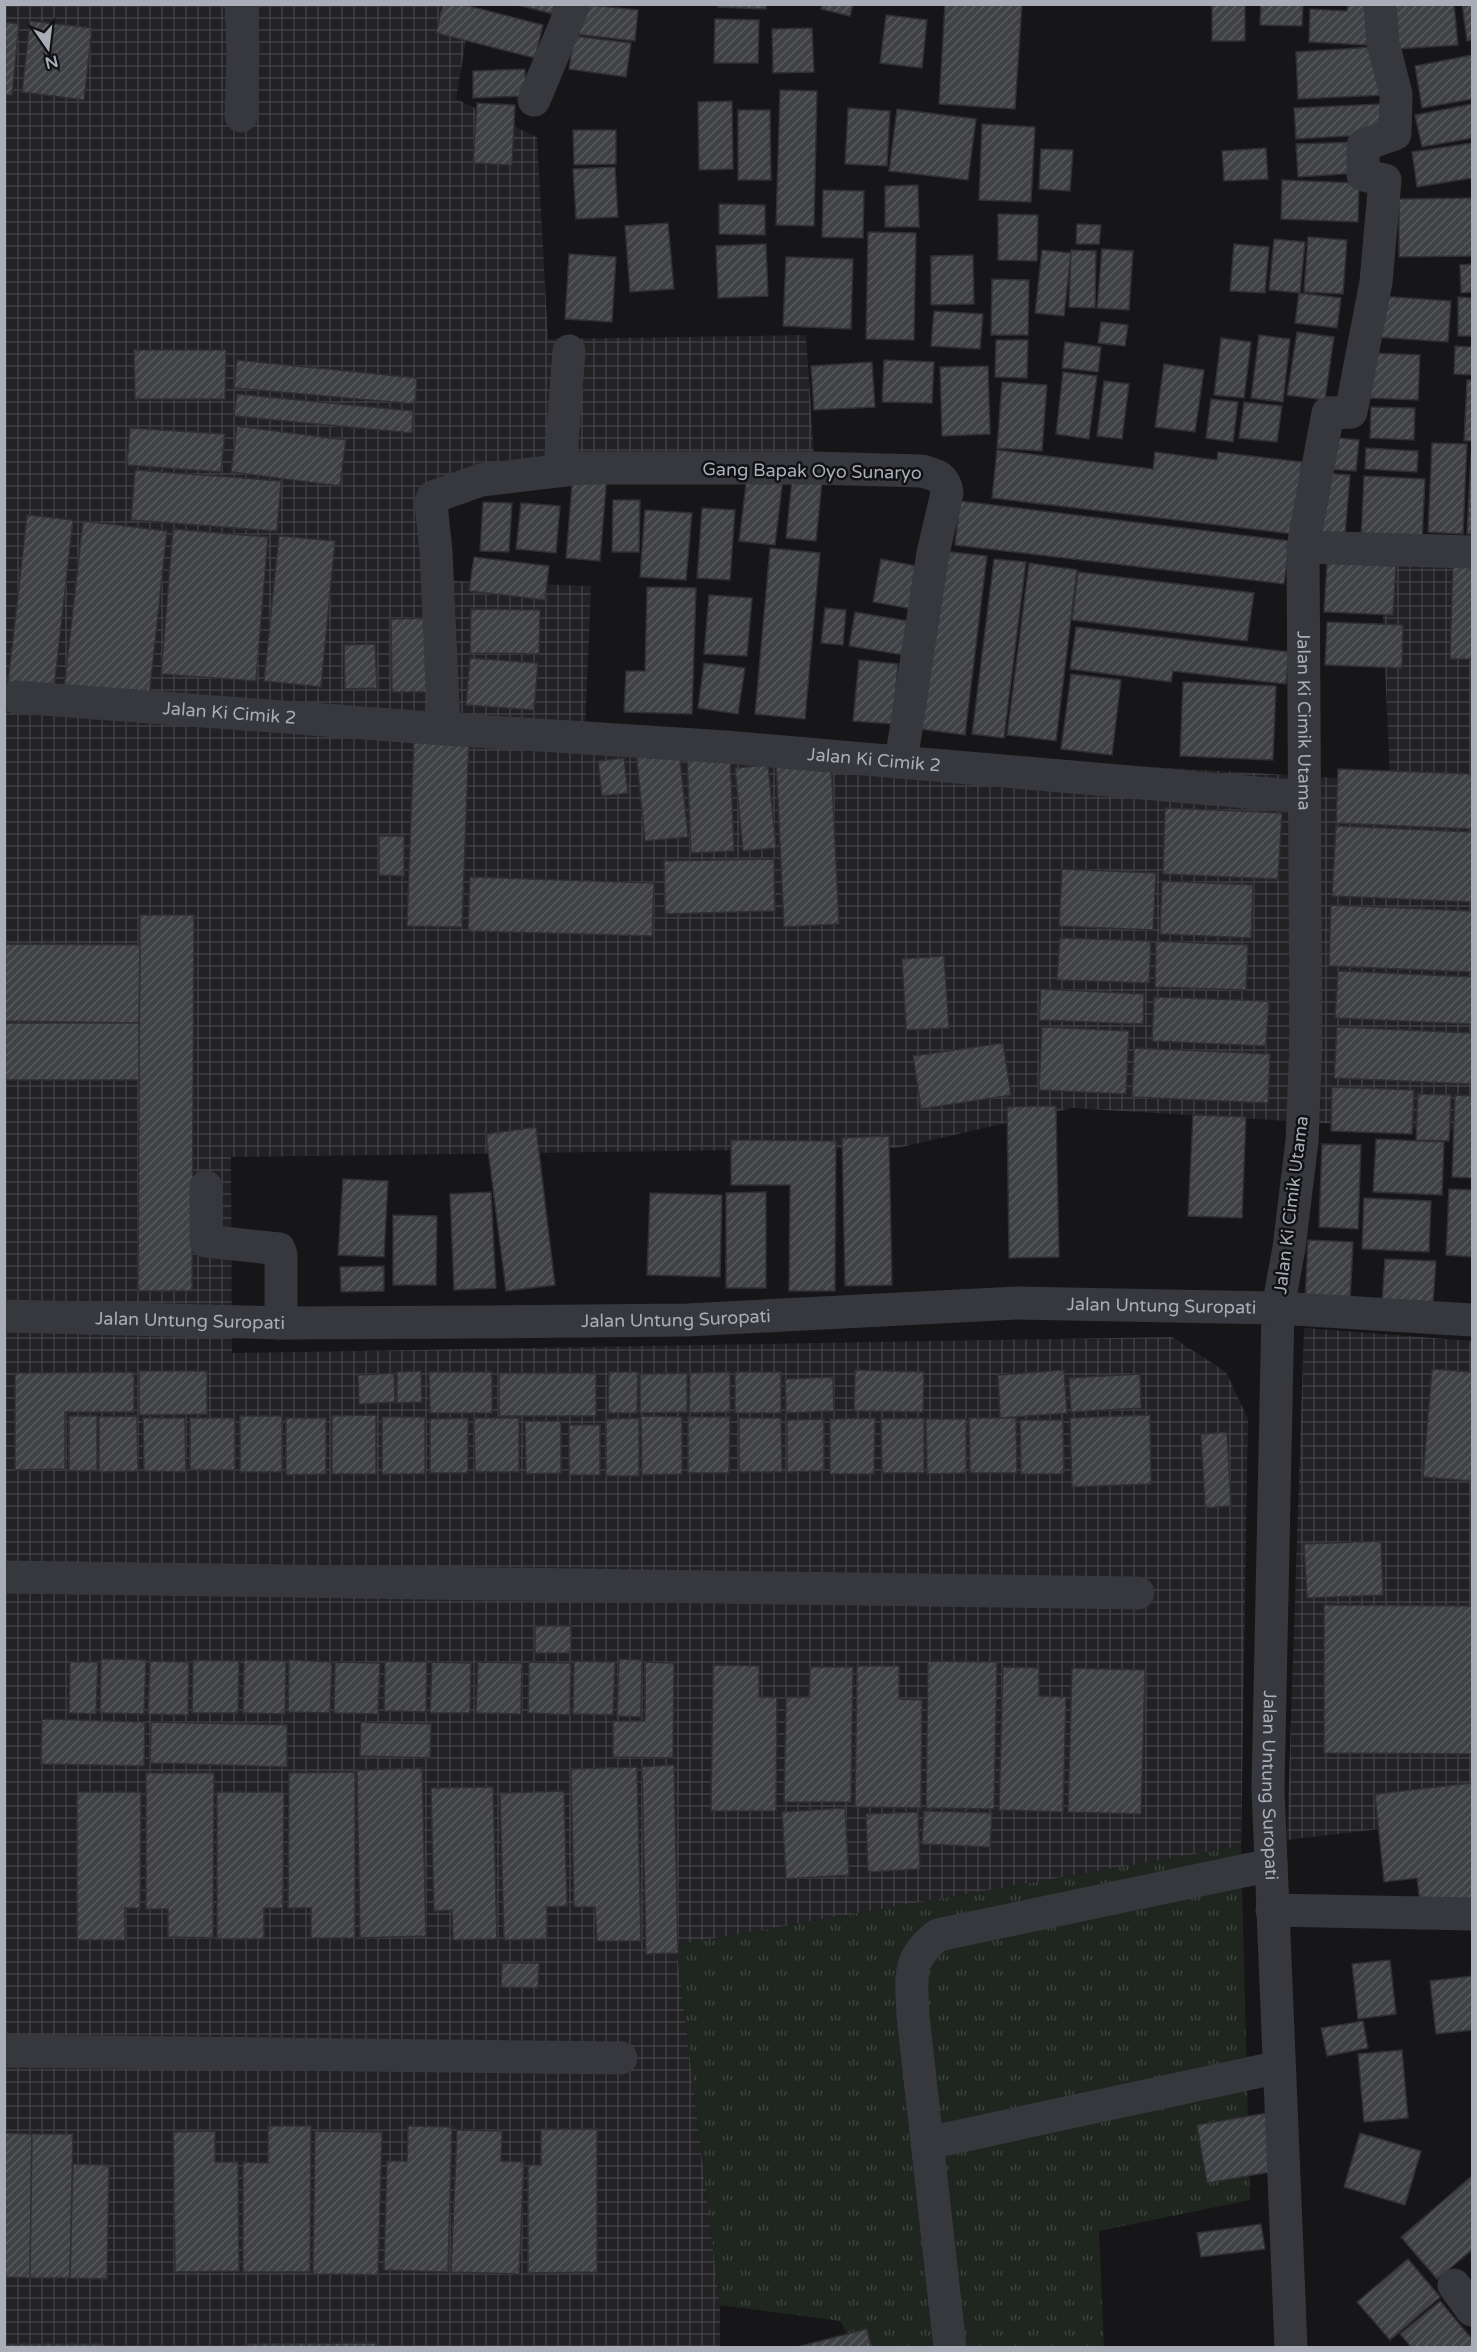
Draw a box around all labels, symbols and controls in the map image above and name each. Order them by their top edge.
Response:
north arrow [18,18,78,78]
text: N [43,50,60,73]
street label: Gang Bapak Oyo Sunaryo [702,458,922,484]
street label: Jalan Ki Cimik Utama [1293,631,1316,811]
street label: Jalan Ki Cimik 2 [162,697,297,729]
street label: Jalan Ki Cimik 2 [806,743,942,777]
street label: Jalan Ki Cimik Utama [1269,1115,1313,1295]
street label: Jalan Untung Suropati [1066,1293,1257,1319]
street label: Jalan Untung Suropati [581,1305,771,1332]
street label: Jalan Untung Suropati [95,1307,285,1334]
street label: Jalan Untung Suropati [1257,1690,1283,1881]

